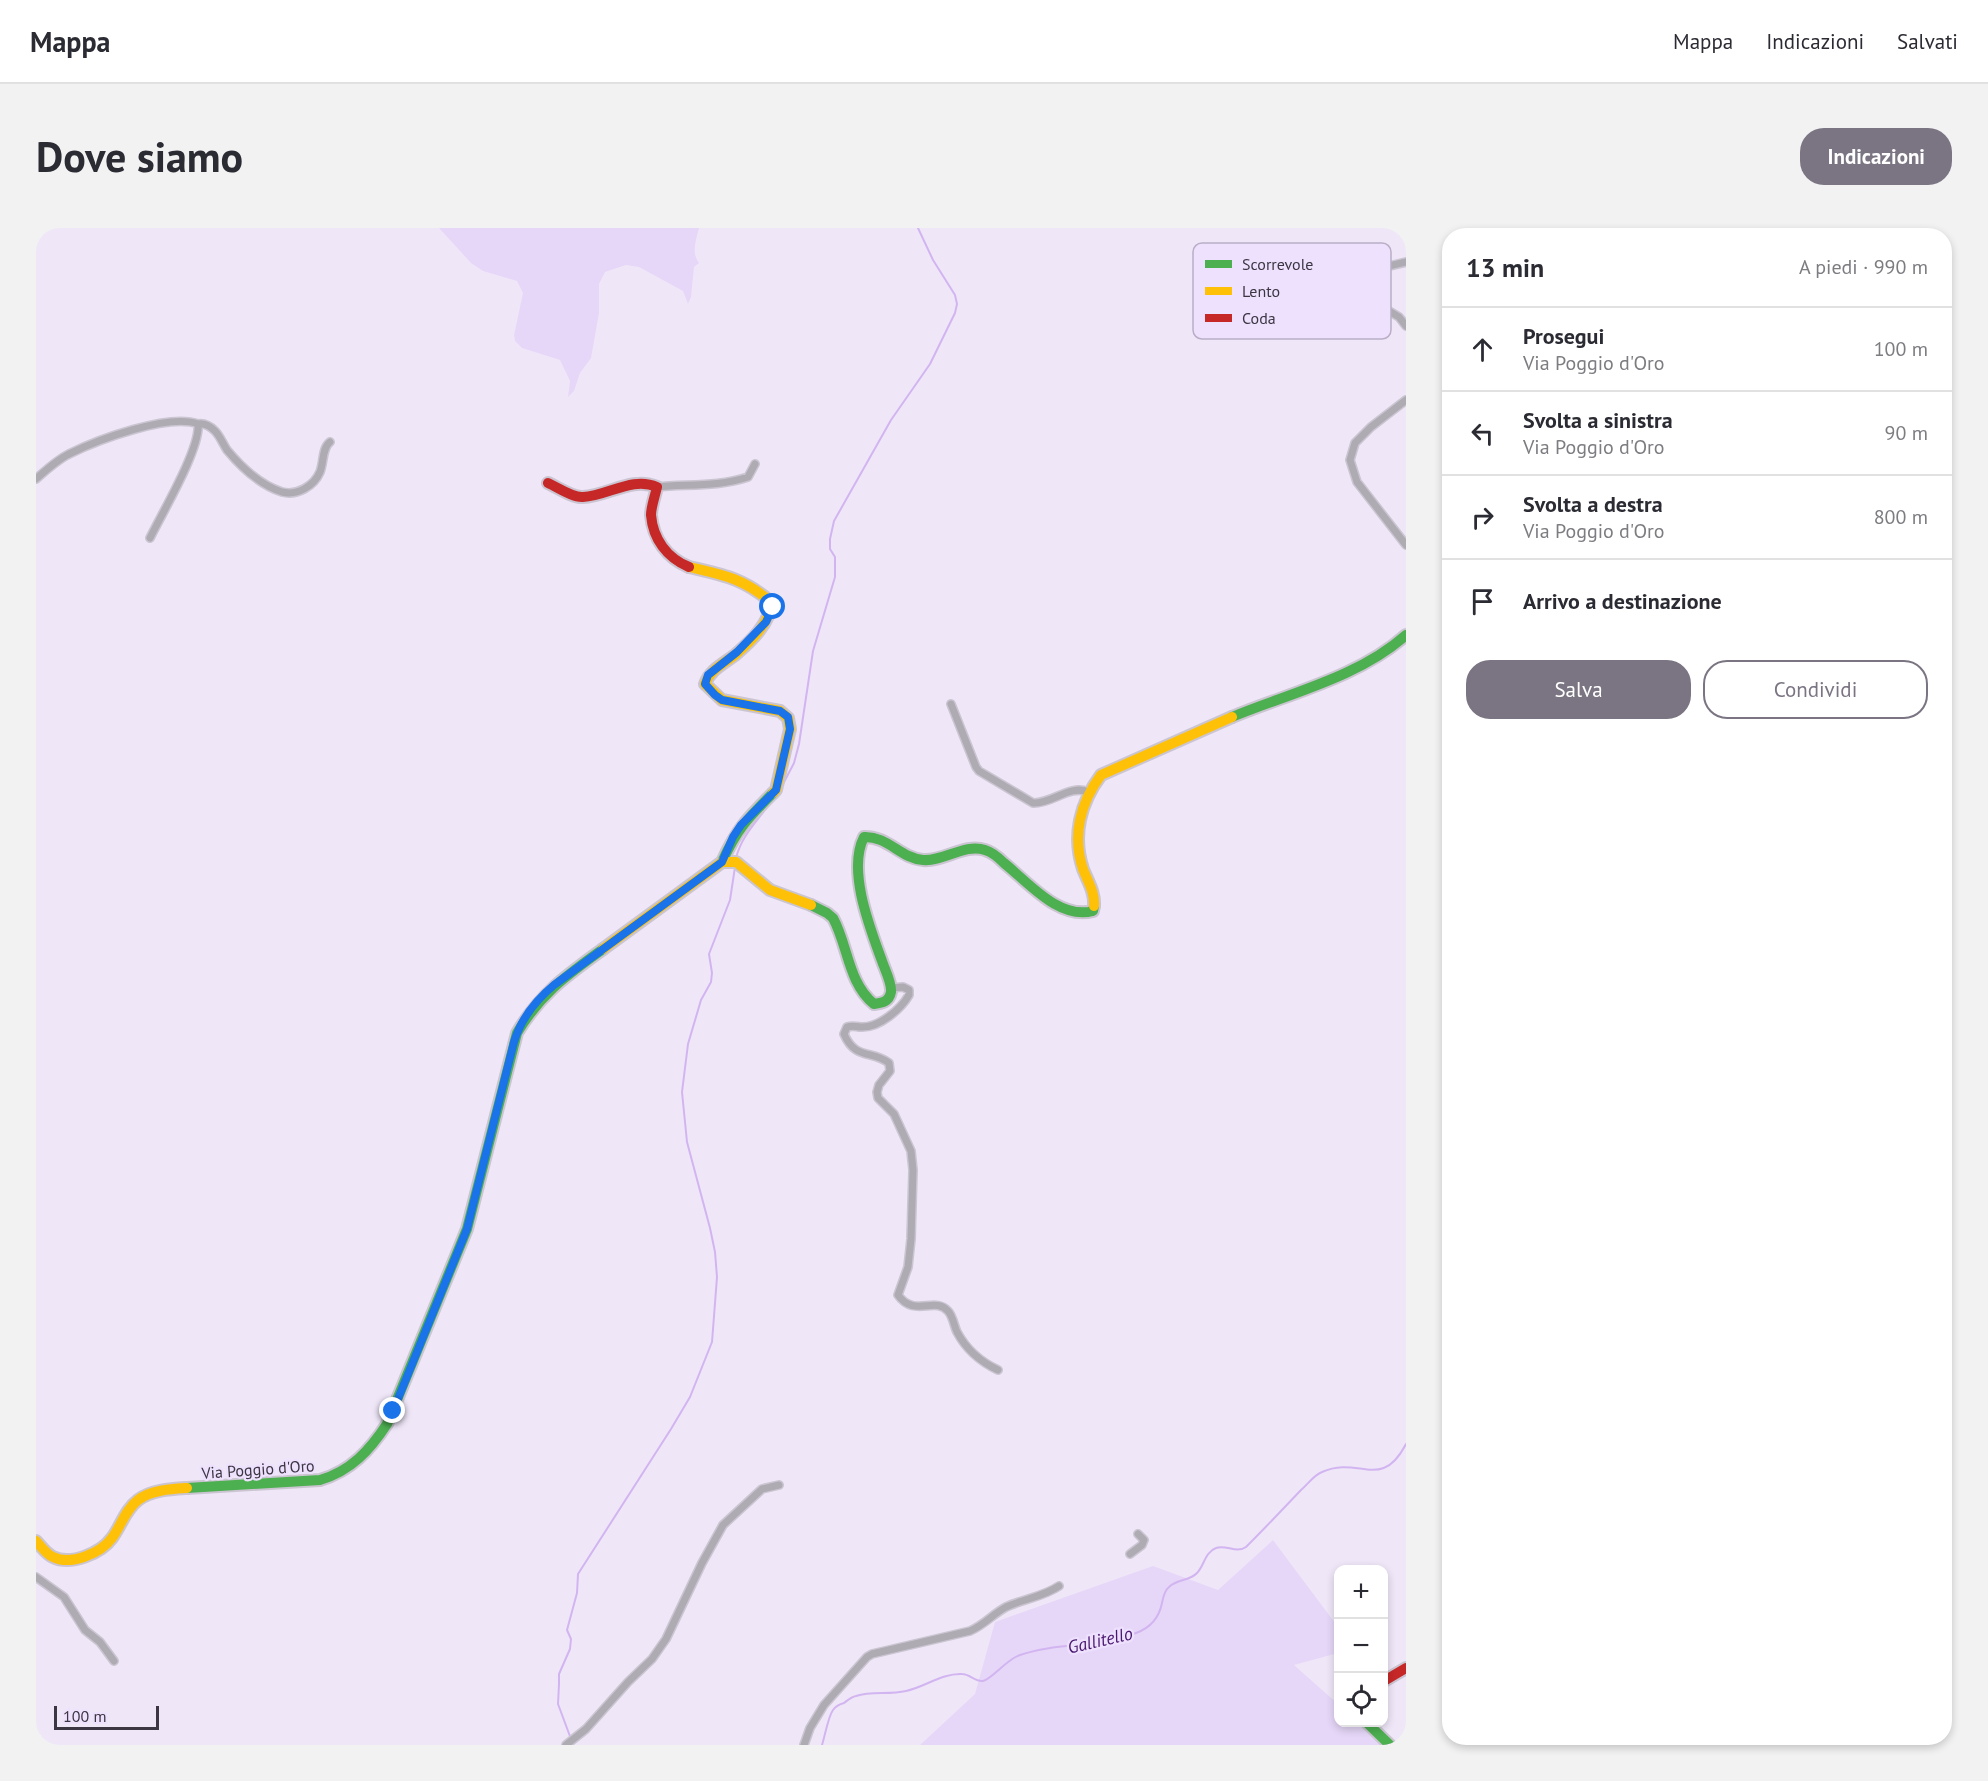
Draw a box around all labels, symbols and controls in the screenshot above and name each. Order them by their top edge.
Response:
text: Mappa [30,23,110,60]
text: Mappa [1673,28,1733,55]
text: Indicazioni [1766,28,1864,55]
text: Salvati [1897,28,1958,55]
button: Indicazioni [1800,128,1952,185]
text: Dove siamo [36,129,243,184]
legend [1193,243,1391,339]
text: 13 min [1466,251,1544,284]
text: Scorrevole [1242,254,1314,274]
text: A piedi · 990 m [1799,254,1928,280]
text: Lento [1242,281,1280,301]
text: Coda [1242,308,1276,328]
text: Prosegui [1523,322,1604,350]
icon: ahead [1466,333,1499,366]
text: 100 m [1874,336,1928,362]
text: Via Poggio d'Oro [1523,350,1665,376]
text: Svolta a sinistra [1523,406,1673,434]
icon: left [1466,417,1499,450]
text: 90 m [1885,420,1928,446]
text: Via Poggio d'Oro [1523,434,1665,460]
text: Svolta a destra [1523,490,1663,518]
icon: right [1466,501,1499,534]
text: 800 m [1874,504,1928,530]
text: Via Poggio d'Oro [1523,518,1665,544]
icon: arrive [1466,585,1499,618]
text: Arrivo a destinazione [1523,587,1722,615]
route start [759,593,785,619]
button: Salva [1466,660,1691,719]
button: Condividi [1703,660,1928,719]
route end [379,1397,405,1423]
street label: Via Poggio d'Oro [200,1455,315,1483]
map controls [1334,1565,1388,1727]
button: + [1334,1565,1388,1619]
button: − [1334,1619,1388,1673]
water label: Gallitello [1065,1621,1135,1659]
button: locate [1334,1673,1388,1727]
scale bar [54,1703,159,1730]
text: 100 m [63,1706,106,1726]

